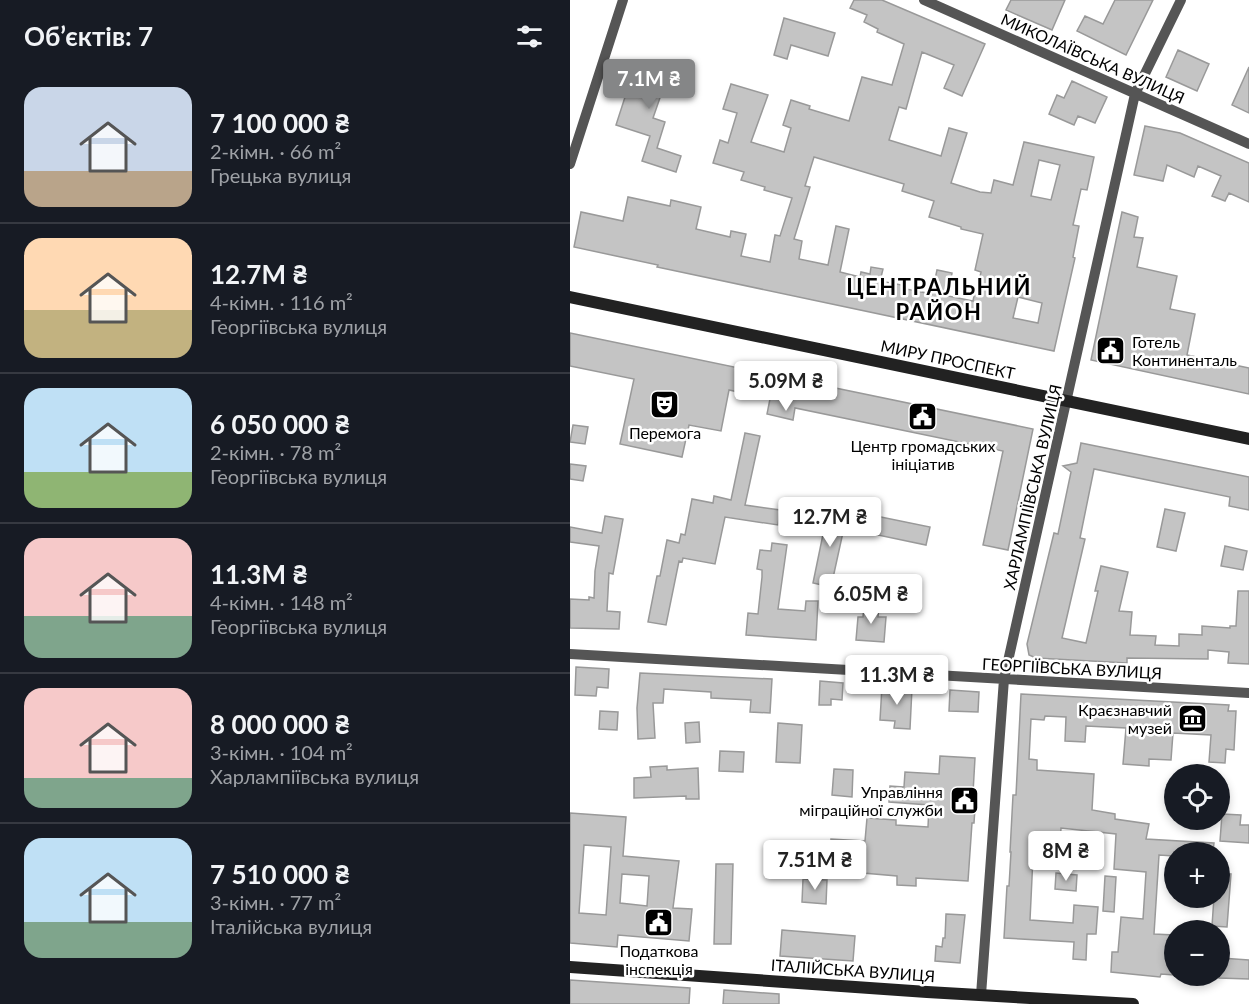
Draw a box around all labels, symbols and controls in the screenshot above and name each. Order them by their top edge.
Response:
street label: МИКОЛАЇВСЬКА ВУЛИЦЯ [998,9,1188,107]
text: Об’єктів: 7 [24,20,153,52]
icon: filters [513,20,546,53]
pin: 7.1M ₴ [600,59,698,110]
text: 7.1M ₴ [617,66,681,90]
text: 7 100 000 ₴ [210,107,350,139]
icon: home [72,111,144,183]
text: 2-кімн. · 66 m² [210,139,341,163]
text: Грецька вулиця [210,163,351,187]
text: 12.7M ₴ [210,258,308,290]
icon: home [72,262,144,334]
district label: ЦЕНТРАЛЬНИЙ РАЙОН [846,273,1032,325]
text: 4-кімн. · 116 m² [210,290,353,314]
text: Георгіївська вулиця [210,314,387,338]
place label: Готель Континенталь [1132,332,1237,369]
public building icon: Готель Континенталь [1095,334,1127,366]
street label: МИРУ ПРОСПЕКТ [879,335,1017,383]
pin: 5.09M ₴ [731,361,841,412]
text: 5.09M ₴ [748,368,824,392]
street label: ХАРЛАМПІЇВСЬКА ВУЛИЦЯ [999,382,1065,592]
theatre icon: Перемога [649,388,681,420]
public building icon: Центр громадських ініціатив [907,401,939,433]
text: 6 050 000 ₴ [210,408,350,440]
icon: home [72,412,144,484]
place label: Перемога [629,423,701,442]
place label: Центр громадських ініціатив [851,436,996,473]
text: 2-кімн. · 78 m² [210,440,341,464]
text: Георгіївська вулиця [210,464,387,488]
pin: 12.7M ₴ [775,497,885,548]
text: 12.7M ₴ [792,504,868,528]
text: 11.3M ₴ [210,558,308,590]
icon: home [72,562,144,634]
pin: 6.05M ₴ [816,574,926,625]
text: 6.05M ₴ [833,581,909,605]
text: 4-кімн. · 148 m² [210,590,353,614]
text: Георгіївська вулиця [210,614,387,638]
street label: ГЕОРГІЇВСЬКА ВУЛИЦЯ [982,654,1162,682]
pin: 11.3M ₴ [842,655,952,706]
text: 11.3M ₴ [859,662,935,686]
place label: Краєзнавчий музей [1078,700,1172,737]
museum icon: Краєзнавчий музей [1177,702,1209,734]
text: 8 000 000 ₴ [210,708,350,740]
icon: home [72,712,144,784]
text: 3-кімн. · 104 m² [210,740,353,764]
text: Харлампіївська вулиця [210,764,419,788]
map controls [1164,764,1230,986]
button: locate [1164,764,1230,830]
place label: Управління міграційної служби [799,782,943,819]
public building icon: Управління міграційної служби [948,784,980,816]
pin: 8M ₴ [1030,831,1102,882]
text: 8M ₴ [1042,838,1090,862]
pin: 7.51M ₴ [760,840,870,891]
button: + [1164,842,1230,908]
text: 7.51M ₴ [777,847,853,871]
text: 7 510 000 ₴ [210,858,350,890]
icon: home [72,862,144,934]
text: 3-кімн. · 77 m² [210,890,341,914]
public building icon: Податкова інспекція [643,906,675,938]
text: Італійська вулиця [210,914,372,938]
button: − [1164,920,1230,986]
place label: Податкова інспекція [620,941,698,978]
street label: ІТАЛІЙСЬКА ВУЛИЦЯ [770,955,936,985]

